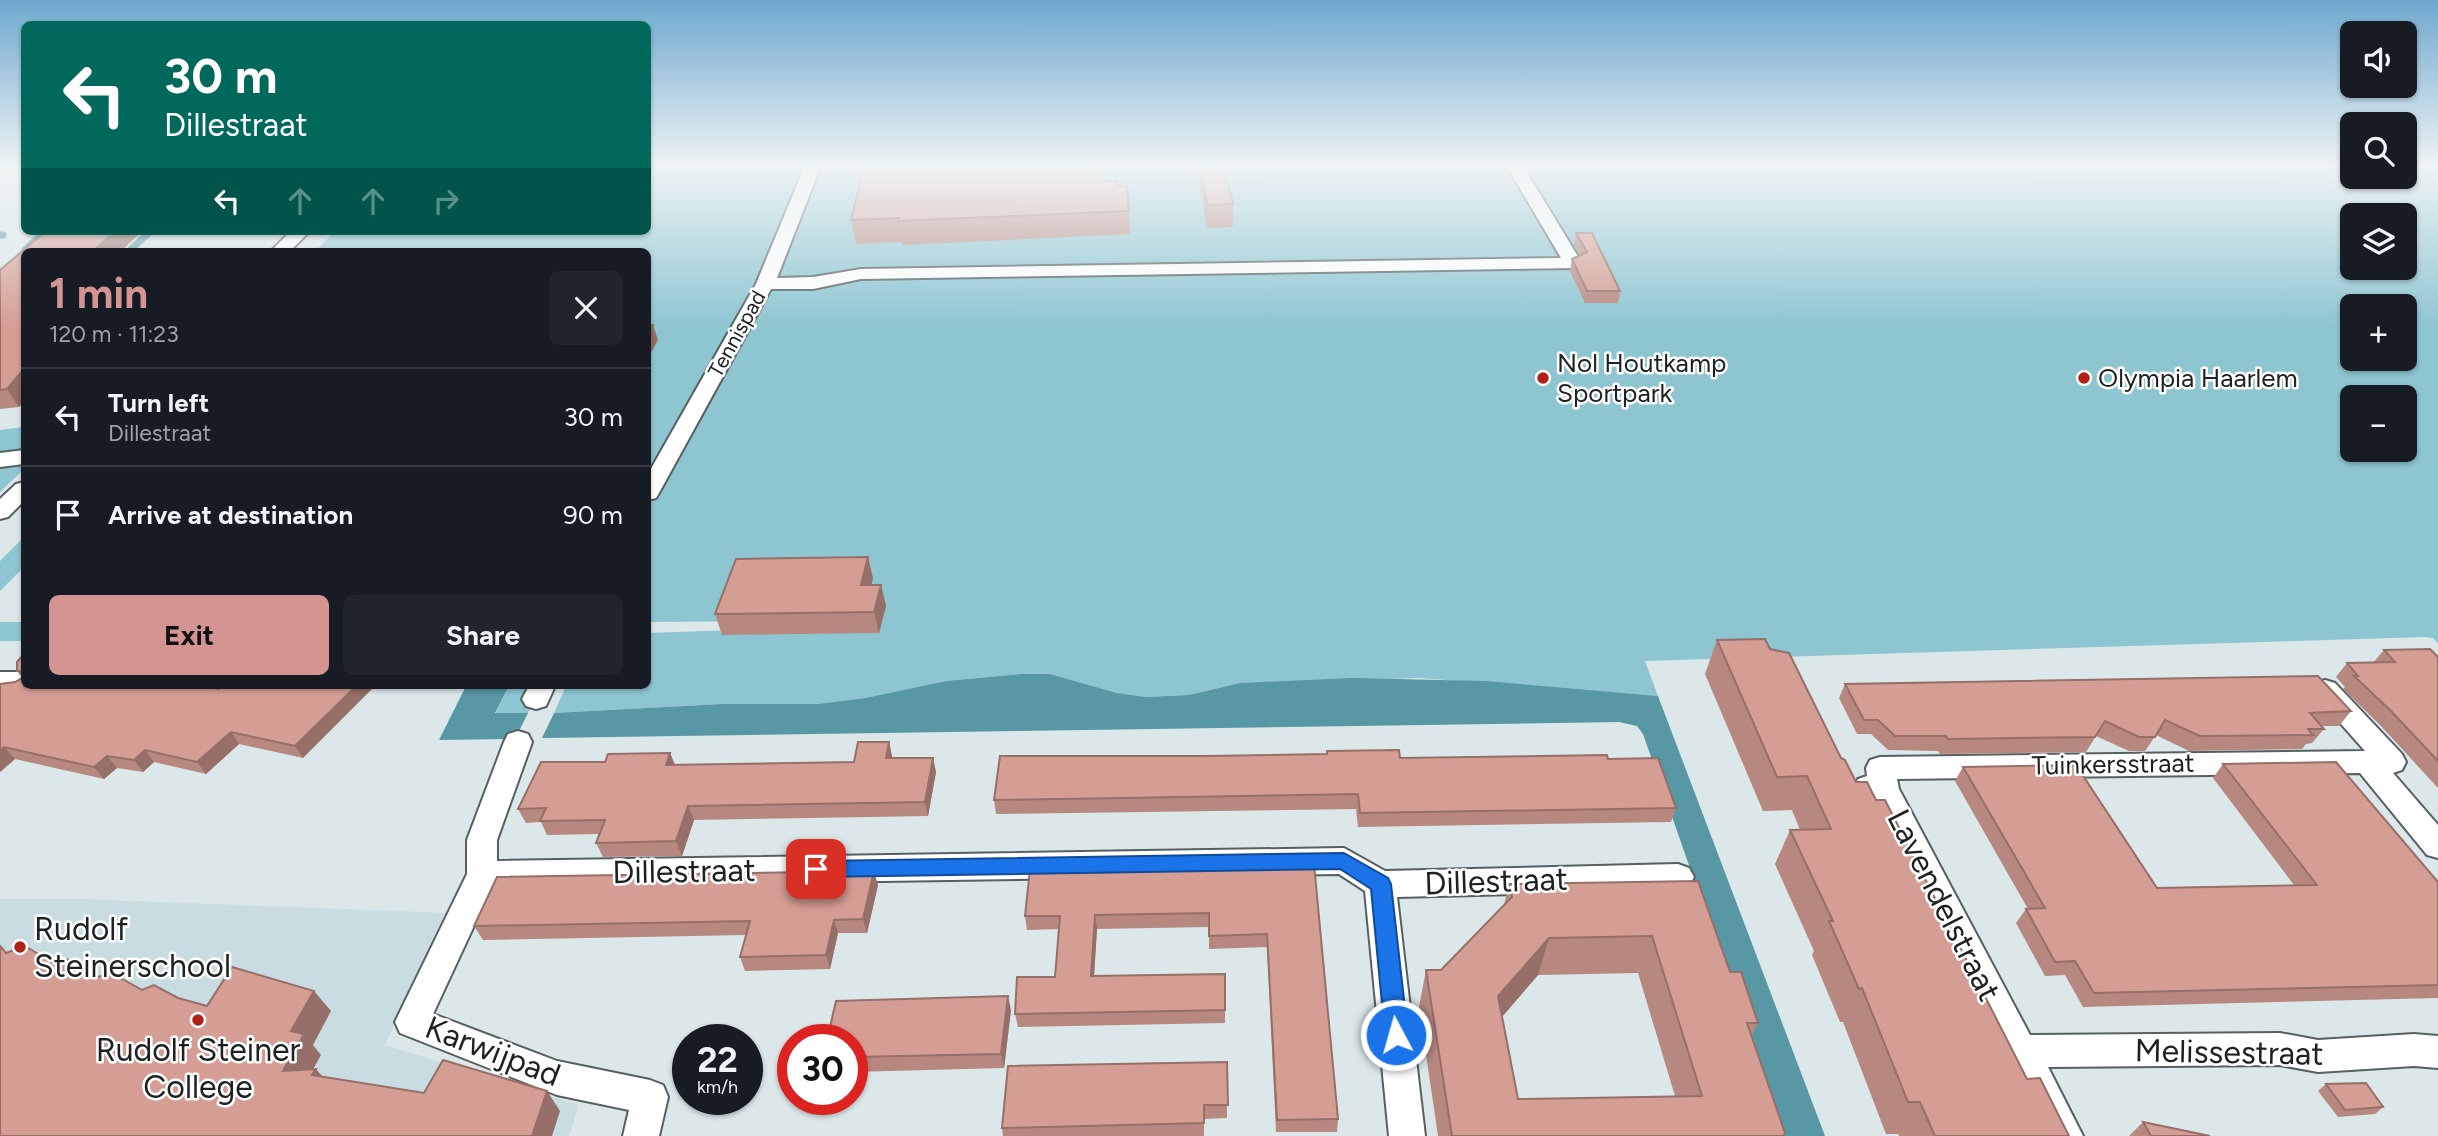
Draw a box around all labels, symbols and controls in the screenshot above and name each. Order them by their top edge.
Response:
map controls [2340,21,2417,462]
button: sound [2340,21,2417,98]
text: 30 m [164,46,277,105]
icon: left [49,49,140,140]
text: Dillestraat [164,106,308,144]
button: search [2340,112,2417,189]
icon: left [208,182,246,220]
icon: ahead [281,182,319,220]
icon: ahead [354,182,392,220]
icon: right [427,182,465,220]
button: layers [2340,203,2417,280]
text: 1 min [49,268,148,319]
button: close [549,271,623,345]
street label: Tennispad [703,286,771,381]
button: + [2340,294,2417,371]
text: 120 m · 11:23 [49,320,179,348]
place label: Nol Houtkamp Sportpark [1557,347,1726,409]
place label: Olympia Haarlem [2098,362,2298,394]
marker: Nol Houtkamp Sportpark [1535,370,1551,386]
marker: Olympia Haarlem [2076,370,2092,386]
button: − [2340,385,2417,462]
text: Turn left [108,387,209,419]
icon: left [49,398,87,436]
text: 30 m [564,401,623,433]
text: Dillestraat [108,419,211,447]
icon: arrive [49,496,87,534]
text: Arrive at destination [108,499,353,531]
text: 90 m [563,499,623,531]
button: Exit [49,595,329,675]
button: Share [343,595,623,675]
street label: Tuinkersstraat [2031,747,2195,781]
street label: Lavendelstraat [1879,803,2009,1007]
pin [786,839,846,899]
icon: arrive [797,850,835,888]
street label: Dillestraat [612,851,756,891]
street label: Dillestraat [1424,860,1568,902]
place label: Rudolf Steinerschool [34,910,231,985]
marker: Rudolf Steinerschool [12,939,28,955]
position arrow [1359,998,1433,1072]
street label: Karwijpad [420,1008,566,1094]
marker: Rudolf Steiner College [190,1012,206,1028]
speed limit sign: 30 [777,1024,868,1115]
place label: Rudolf Steiner College [96,1031,301,1106]
street label: Melissestraat [2134,1031,2324,1073]
text: 22 [697,1039,738,1081]
text: km/h [697,1076,738,1098]

